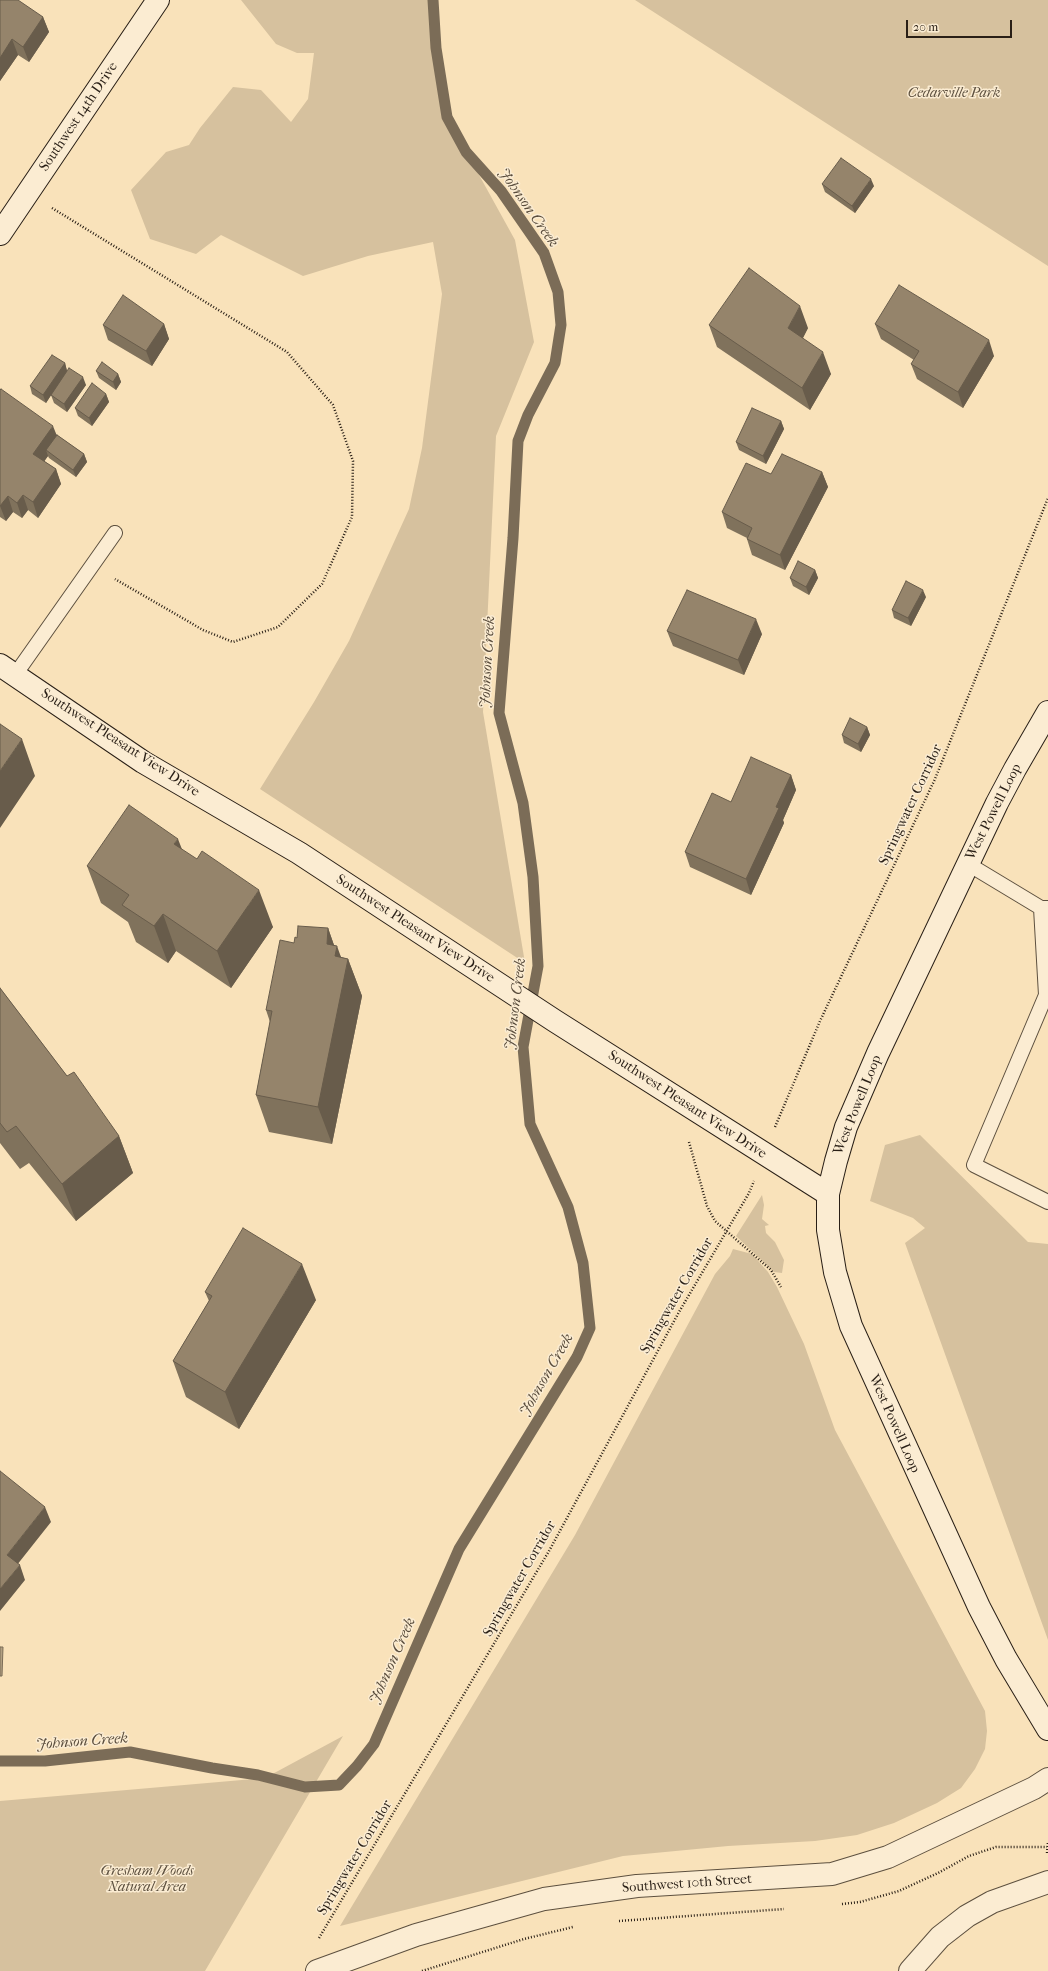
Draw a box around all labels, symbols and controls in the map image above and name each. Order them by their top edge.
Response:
scale bar [908,12,1014,38]
text: 20 m [913,20,938,34]
street label: Southwest 14th Drive [36,59,122,175]
park label: Cedarville Park [908,86,1000,102]
water label: Johnson Creek [494,165,562,251]
water label: Johnson Creek [477,615,499,709]
street label: Southwest Pleasant View Drive [38,685,202,801]
street label: Springwater Corridor [876,742,946,868]
street label: West Powell Loop [962,761,1026,863]
street label: Southwest Pleasant View Drive [333,871,497,987]
water label: Johnson Creek [501,957,531,1051]
street label: Southwest Pleasant View Drive [605,1047,769,1163]
street label: West Powell Loop [830,1053,886,1157]
street label: Springwater Corridor [637,1235,717,1357]
water label: Johnson Creek [516,1331,578,1419]
street label: West Powell Loop [865,1372,923,1476]
street label: Springwater Corridor [480,1518,560,1640]
water label: Johnson Creek [366,1615,420,1707]
water label: Johnson Creek [35,1730,129,1754]
street label: Springwater Corridor [314,1797,396,1919]
park label: Gresham Woods Natural Area [100,1864,194,1896]
street label: Southwest 10th Street [621,1871,753,1897]

